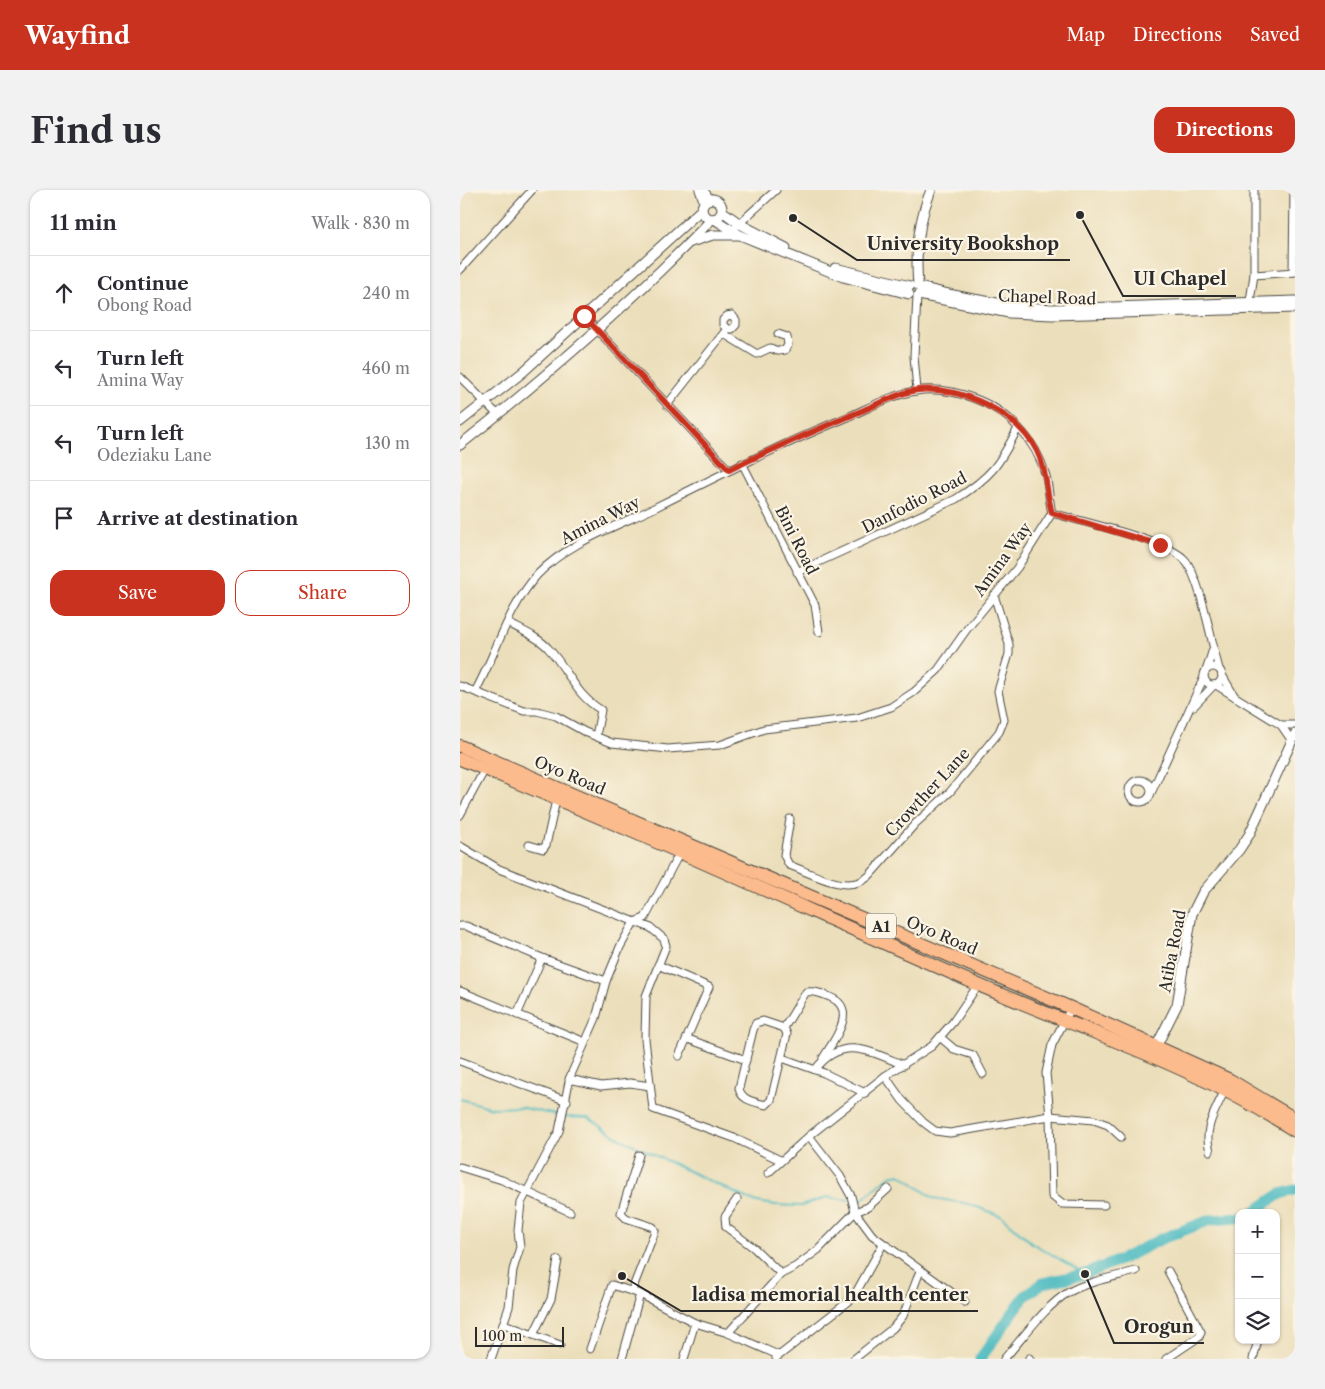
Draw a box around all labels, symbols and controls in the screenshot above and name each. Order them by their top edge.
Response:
text: Wayfind [25,21,130,50]
text: Map [1066,24,1105,46]
text: Directions [1133,24,1222,46]
text: Saved [1250,24,1300,46]
button: Directions [1154,107,1295,153]
text: Find us [30,109,162,152]
text: 11 min [50,210,117,235]
text: Walk · 830 m [311,213,410,233]
callout: University Bookshop [857,227,1070,260]
text: University Bookshop [867,233,1059,255]
callout: UI Chapel [1123,263,1236,296]
text: UI Chapel [1133,268,1227,290]
text: Continue [97,272,189,295]
icon: ahead [50,279,78,307]
text: 240 m [362,283,410,303]
street label: Chapel Road [998,285,1097,309]
text: Obong Road [97,295,192,315]
route start [573,305,596,328]
text: Turn left [97,347,184,370]
icon: left [50,354,78,382]
text: 460 m [362,358,410,378]
text: Amina Way [97,370,184,390]
text: Turn left [97,422,184,445]
icon: left [50,429,78,457]
text: 130 m [365,433,410,453]
text: Odeziaku Lane [97,445,212,465]
street label: Danfodio Road [858,467,970,537]
street label: Amina Way [556,491,644,549]
street label: Bini Road [771,502,823,578]
icon: arrive [50,504,78,532]
text: Arrive at destination [97,507,298,530]
street label: Amina Way [968,517,1036,601]
route end [1149,534,1172,557]
button: Save [50,570,225,616]
button: Share [235,570,410,616]
street label: Crowther Lane [881,743,973,841]
street label: Oyo Road [531,751,609,799]
street label: Atiba Road [1154,908,1190,995]
street label: Oyo Road [903,911,981,959]
road number: A1 [866,914,896,938]
map controls [1235,1209,1280,1344]
button: + [1235,1209,1280,1254]
button: − [1235,1254,1280,1299]
callout: ladisa memorial health center [681,1278,978,1311]
text: ladisa memorial health center [692,1284,968,1306]
button: layers [1235,1299,1280,1344]
callout: Orogun [1114,1310,1204,1343]
text: Orogun [1124,1316,1195,1338]
scale bar [475,1324,564,1347]
text: 100 m [482,1327,522,1345]

